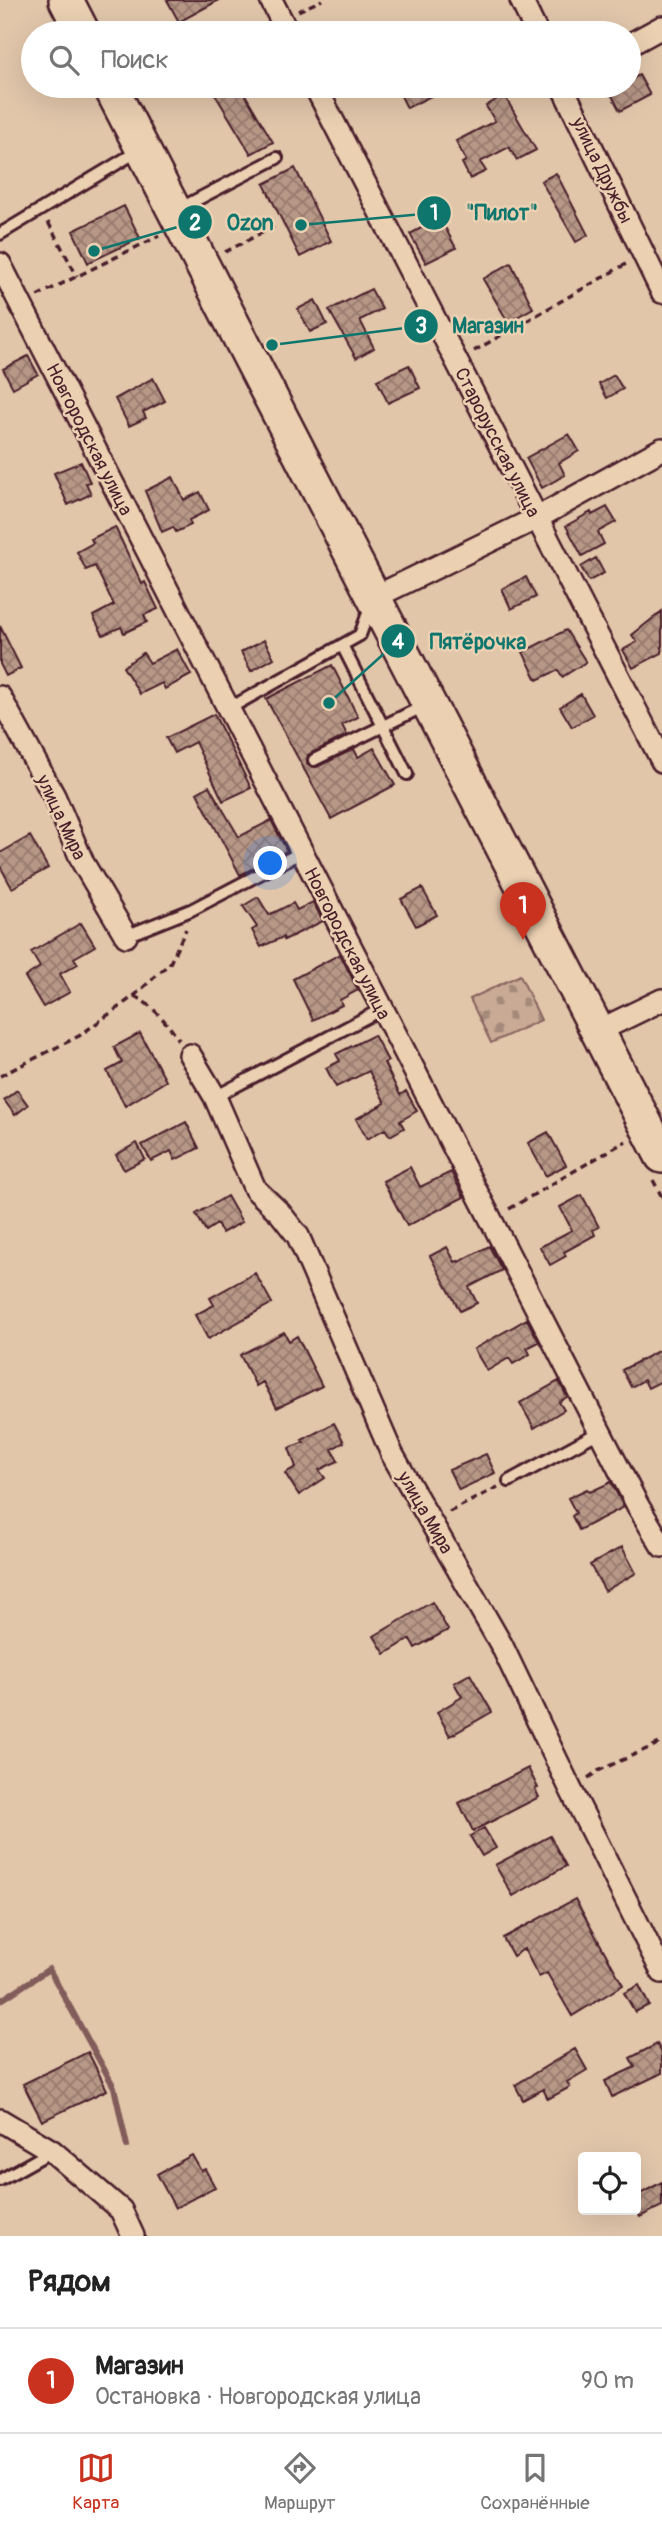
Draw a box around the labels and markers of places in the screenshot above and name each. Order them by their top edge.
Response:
callout: "Пилот" [417,192,552,234]
callout: Ozon [178,201,288,243]
callout: Магазин [403,305,538,347]
callout: Пятёрочка [380,620,540,662]
pin: 1 [500,882,546,940]

